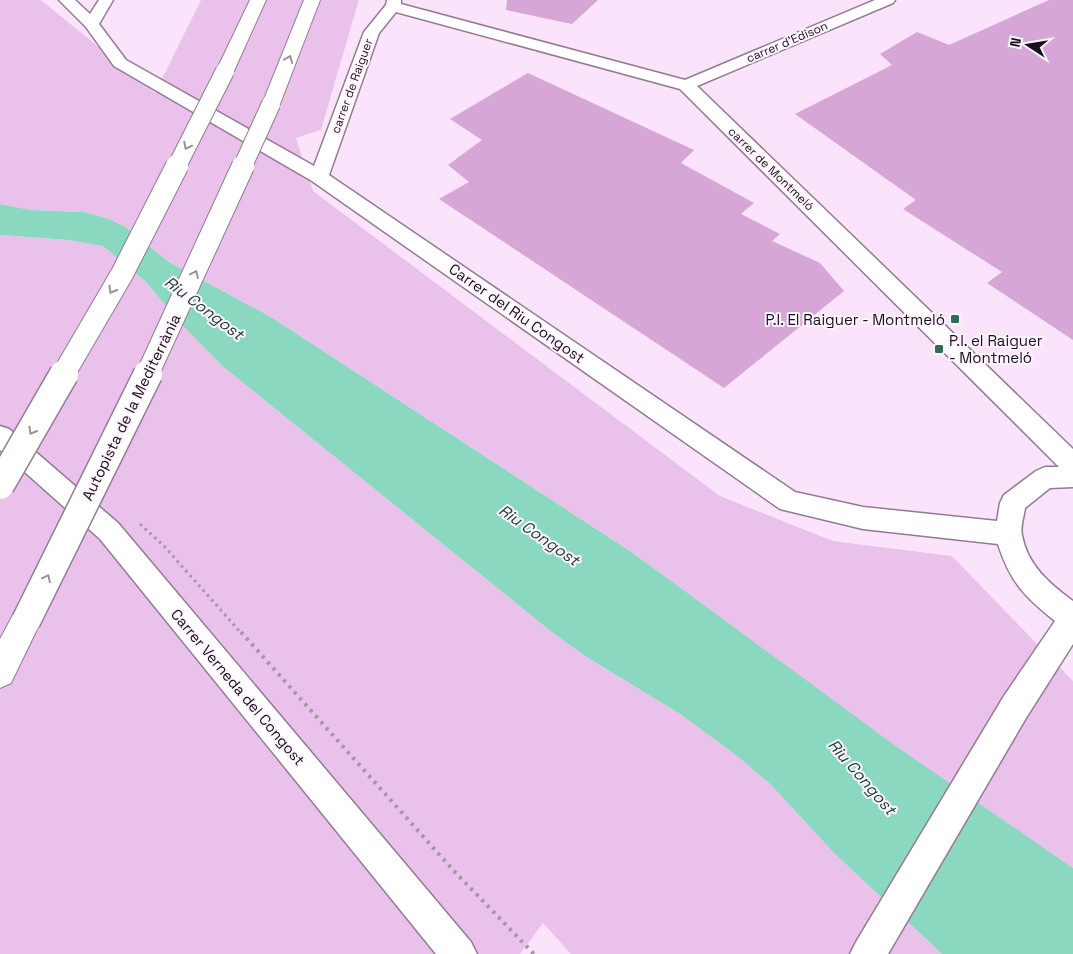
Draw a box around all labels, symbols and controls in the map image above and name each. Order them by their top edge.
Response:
street label: carrer d'Edison [744,18,830,66]
north arrow [1003,20,1053,70]
street label: carrer de Raiguer [327,36,377,136]
text: N [1006,36,1025,49]
one-way arrow [283,55,293,64]
street label: carrer de Montmeló [725,124,817,214]
one-way arrow [183,140,193,149]
street label: Carrer del Riu Congost [445,259,589,367]
one-way arrow [188,270,199,279]
water label: Riu Congost [160,271,249,346]
one-way arrow [109,285,119,294]
street label: Autopista de la Mediterrània [77,310,185,503]
place label: P.I. El Raiguer - Montmeló [765,310,945,329]
marker: P.I. El Raiguer - Montmeló [949,313,961,325]
place label: P.I. el Raiguer - Montmeló [949,331,1043,367]
marker: P.I. el Raiguer - Montmeló [933,343,945,355]
one-way arrow [28,426,38,435]
water label: Riu Congost [495,500,585,571]
one-way arrow [41,574,51,583]
street label: Carrer Verneda del Congost [167,605,309,769]
water label: Riu Congost [823,735,902,820]

